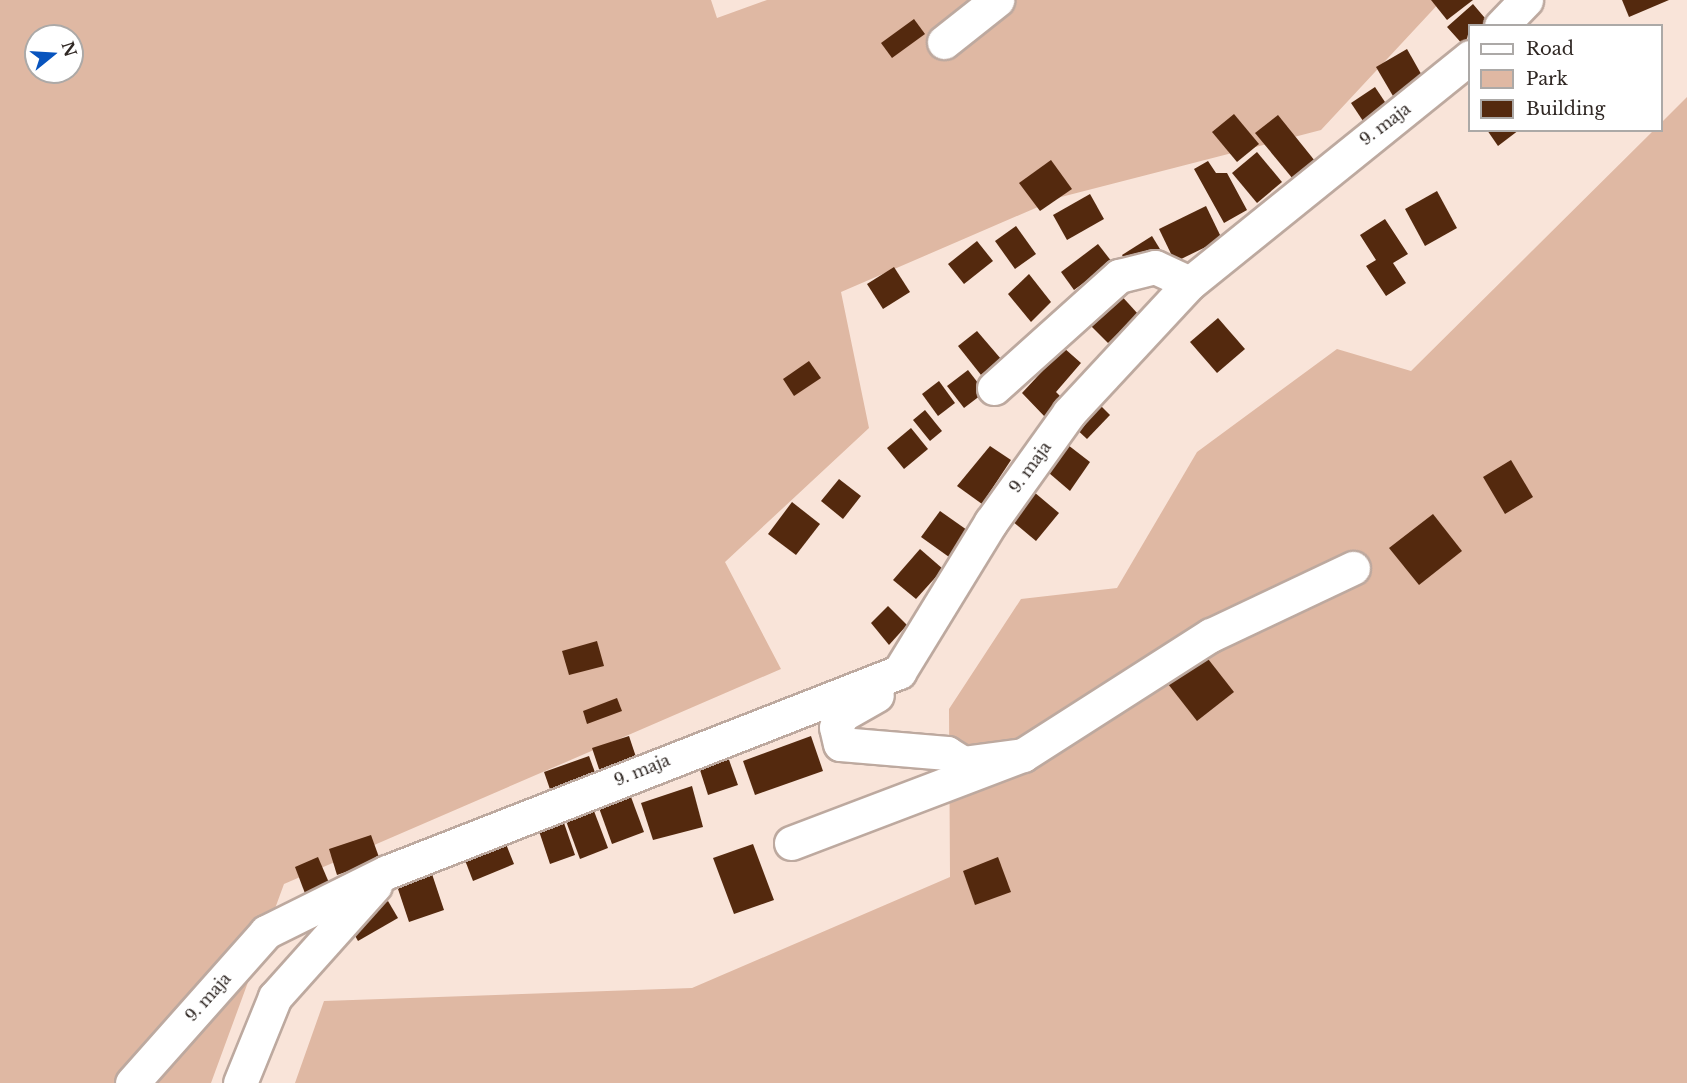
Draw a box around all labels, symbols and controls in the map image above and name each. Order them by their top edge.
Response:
north arrow [24,24,84,84]
legend [1468,24,1663,132]
text: Road [1526,38,1574,60]
text: N [57,39,81,59]
text: Park [1526,68,1568,90]
text: Building [1526,98,1605,120]
street label: 9. maja [1356,99,1414,149]
street label: 9. maja [1005,438,1055,496]
street label: 9. maja [611,750,673,790]
street label: 9. maja [181,969,235,1025]

